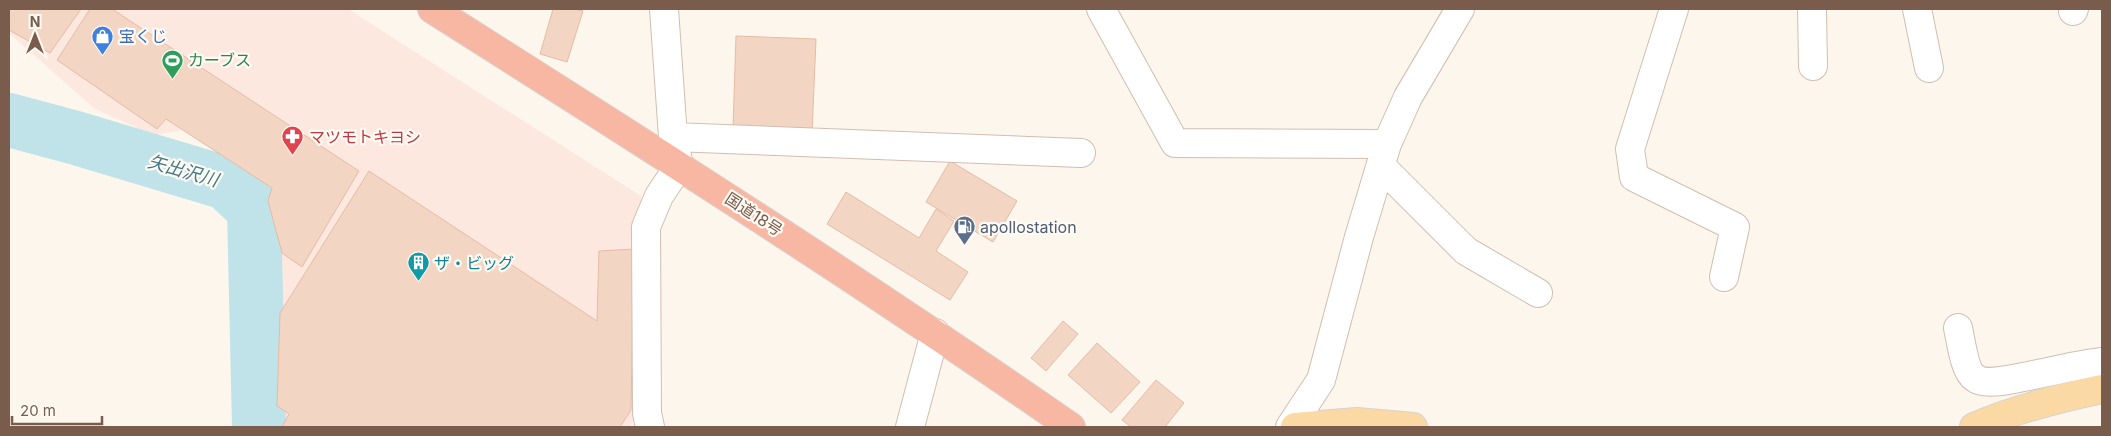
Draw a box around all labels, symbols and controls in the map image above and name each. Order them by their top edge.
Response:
north arrow [10,10,60,60]
text: N [30,13,40,30]
shop icon: 宝くじ [91,24,115,55]
place label: 宝くじ [119,26,167,46]
sports icon: カーブス [160,48,184,79]
place label: カーブス [188,50,251,70]
pharmacy icon: マツモトキヨシ [281,125,305,156]
place label: マツモトキヨシ [309,127,421,147]
water label: 矢出沢川 [146,151,223,191]
street label: 国道18号 [722,188,786,240]
fuel station icon: apollostation [952,215,976,246]
place label: apollostation [980,217,1077,237]
building icon: ザ・ビッグ [406,251,430,282]
place label: ザ・ビッグ [434,253,514,273]
scale bar [12,394,102,426]
text: 20 m [20,401,56,420]

